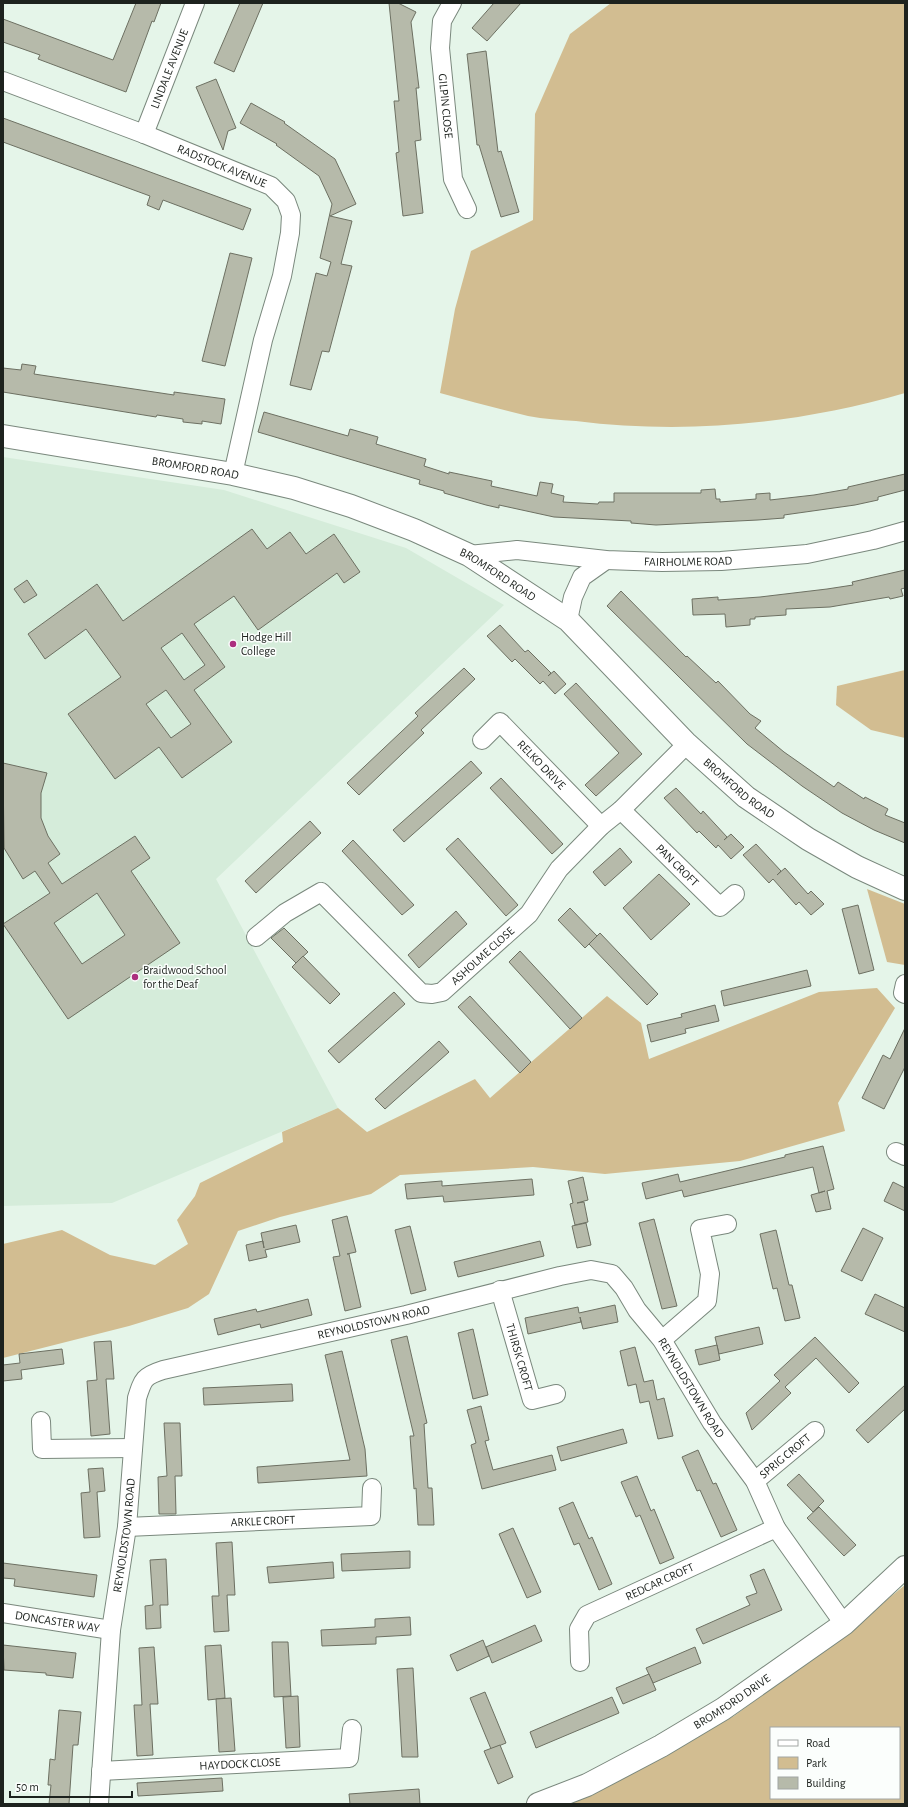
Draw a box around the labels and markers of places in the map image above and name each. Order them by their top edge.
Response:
place label: Hodge Hill College [241,631,291,657]
marker: Hodge Hill College [228,639,238,649]
place label: Braidwood School for the Deaf [143,964,227,990]
marker: Braidwood School for the Deaf [130,972,140,982]

